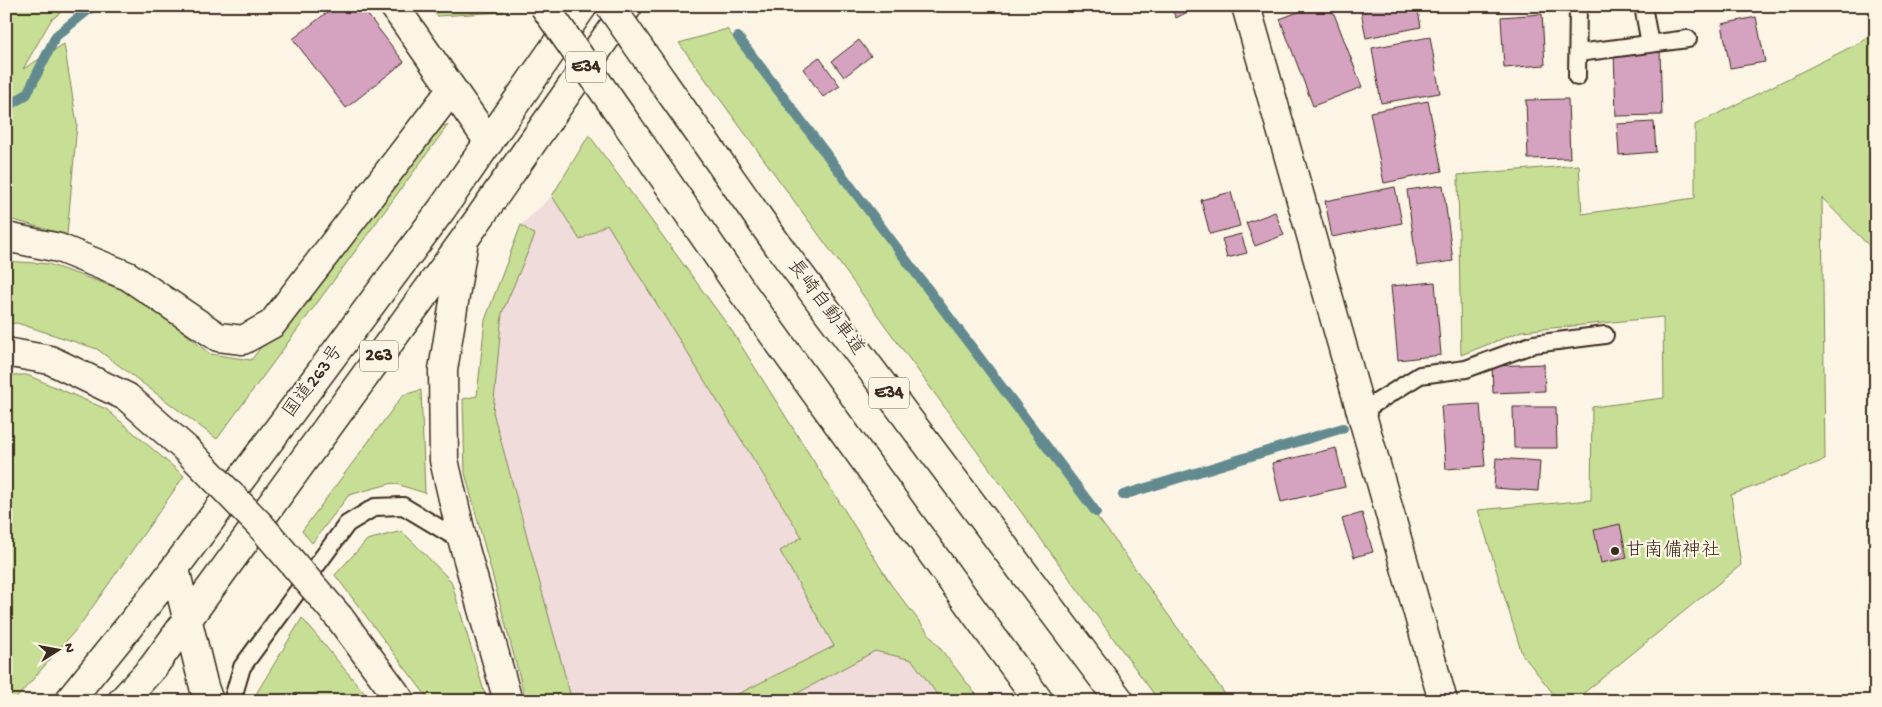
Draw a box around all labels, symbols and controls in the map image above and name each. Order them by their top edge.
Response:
road number: E34 [566,52,606,82]
street label: 長崎自動車道 [782,255,869,360]
street label: 国道263号 [278,340,349,423]
road number: 263 [360,341,398,372]
road number: E34 [869,378,909,408]
place label: 甘南備神社 [1625,539,1720,563]
marker: 甘南備神社 [1609,545,1621,557]
north arrow [32,624,82,674]
text: N [59,642,78,654]

